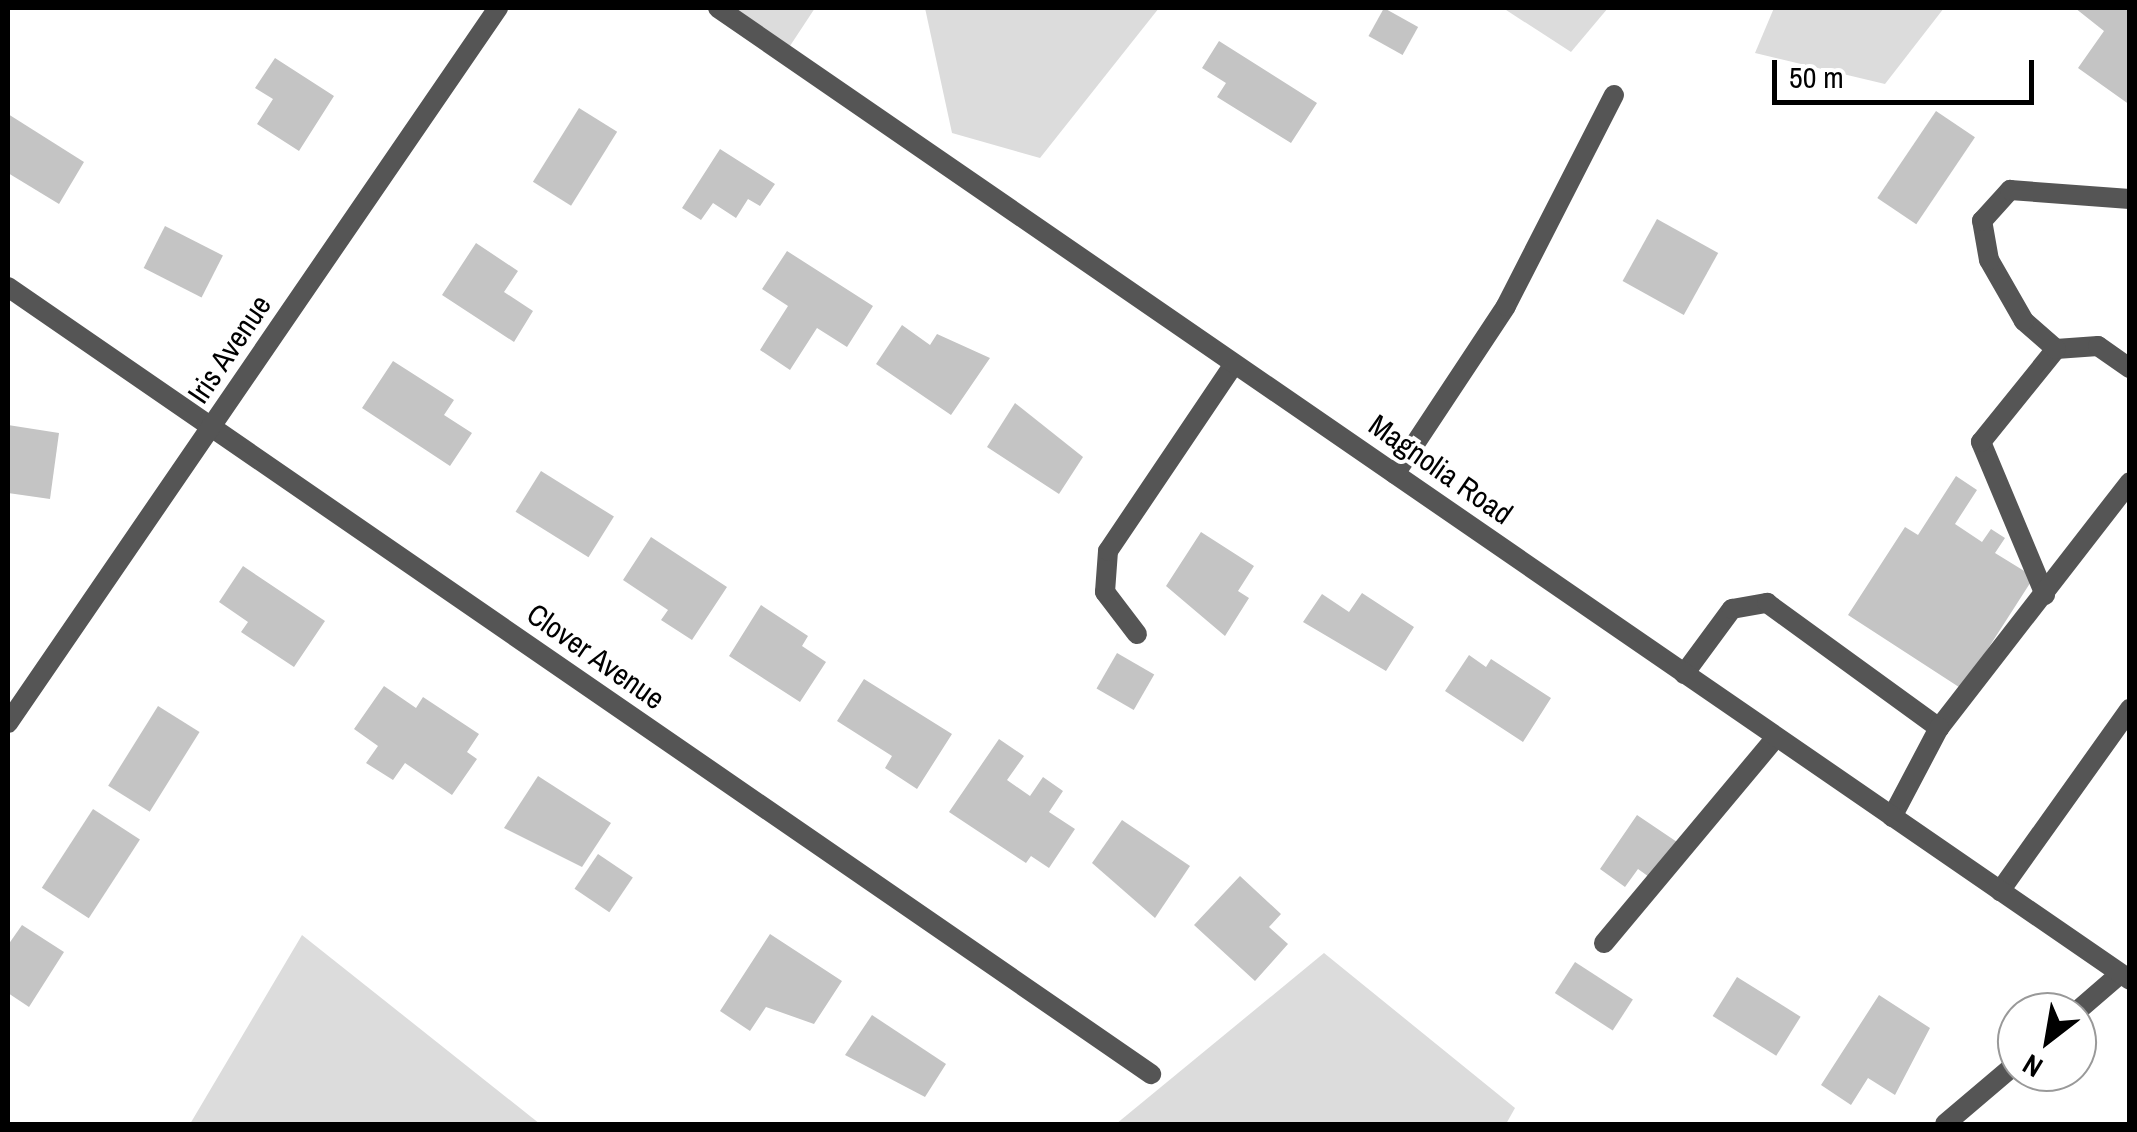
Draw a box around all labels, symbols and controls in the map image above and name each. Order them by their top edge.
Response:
scale bar [1777,40,2040,102]
text: 50 m [1789,57,1844,97]
street label: Iris Avenue [179,288,279,410]
street label: Magnolia Road [1362,406,1520,532]
street label: Clover Avenue [520,595,672,717]
north arrow [1997,992,2097,1092]
text: N [2016,1045,2049,1087]

